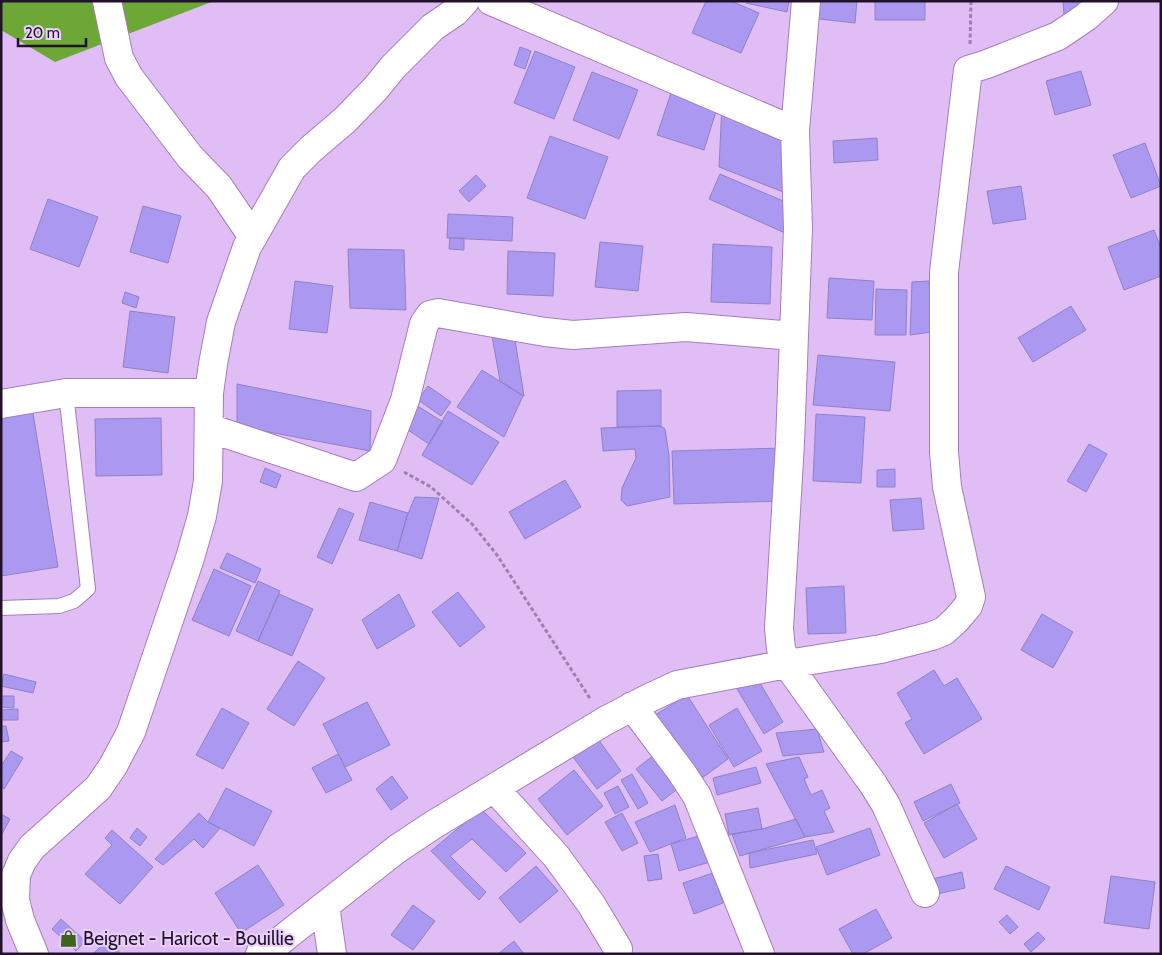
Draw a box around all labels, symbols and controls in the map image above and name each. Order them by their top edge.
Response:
scale bar [18,15,85,47]
text: 20 m [25,24,60,42]
place label: Beignet - Haricot - Bouillie [83,927,294,950]
shop icon: Beignet - Haricot - Bouillie [59,928,79,948]

